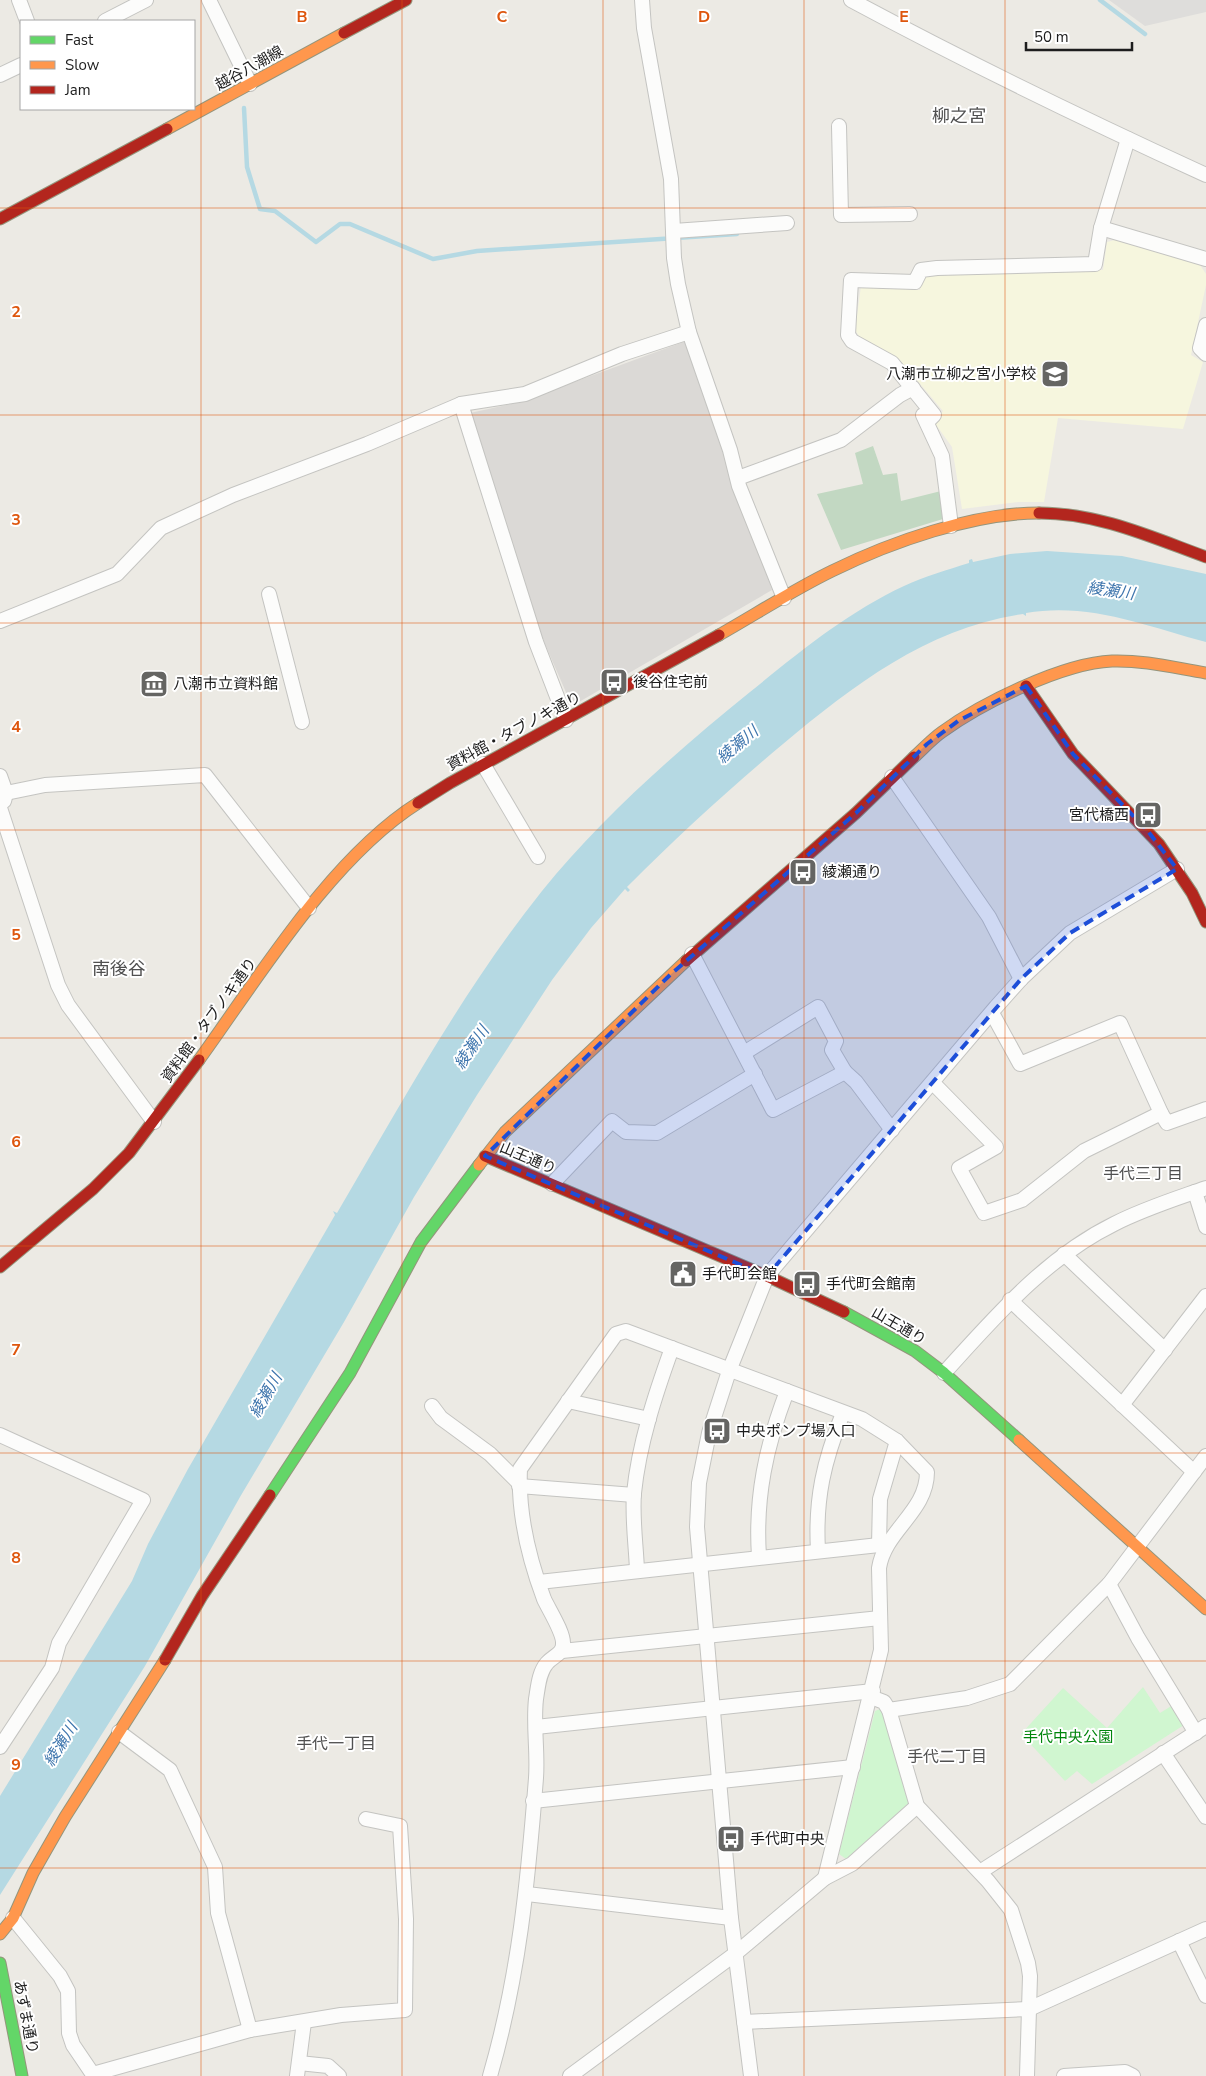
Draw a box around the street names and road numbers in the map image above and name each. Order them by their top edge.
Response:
street label: 越谷八潮線 [210,41,287,95]
street label: 資料館・タブノキ通り [443,687,585,775]
street label: 資料館・タブノキ通り [157,953,261,1087]
street label: 山王通り [496,1137,560,1179]
street label: 山王通り [868,1302,930,1350]
street label: あずま通り [9,1978,43,2056]

